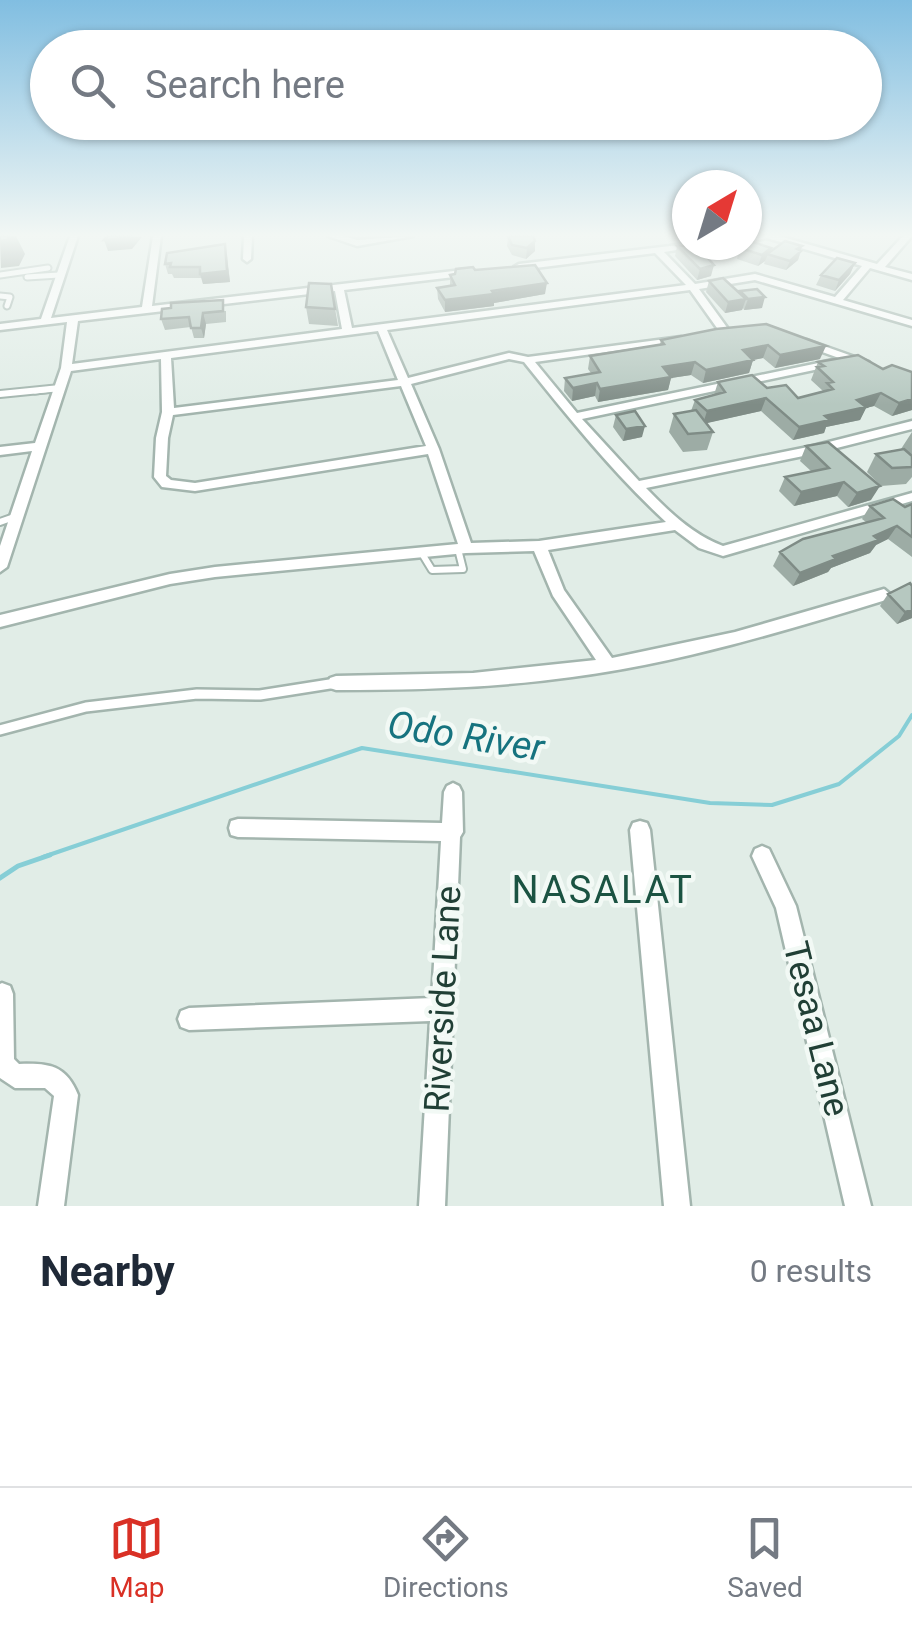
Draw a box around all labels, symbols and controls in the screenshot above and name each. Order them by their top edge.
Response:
search box [30,30,882,140]
icon: search [65,58,120,113]
text: Search here [145,63,345,107]
north arrow [672,170,762,260]
water label: Odo River [385,702,549,770]
district label: NASALAT [512,868,694,912]
street label: Riverside Lane [417,885,469,1113]
street label: Tesaa Lane [775,938,857,1120]
text: Nearby [40,1247,175,1296]
text: 0 results [750,1252,872,1290]
tab: Map [109,1511,165,1604]
tab: Directions [383,1511,509,1604]
tab: Saved [727,1511,803,1604]

